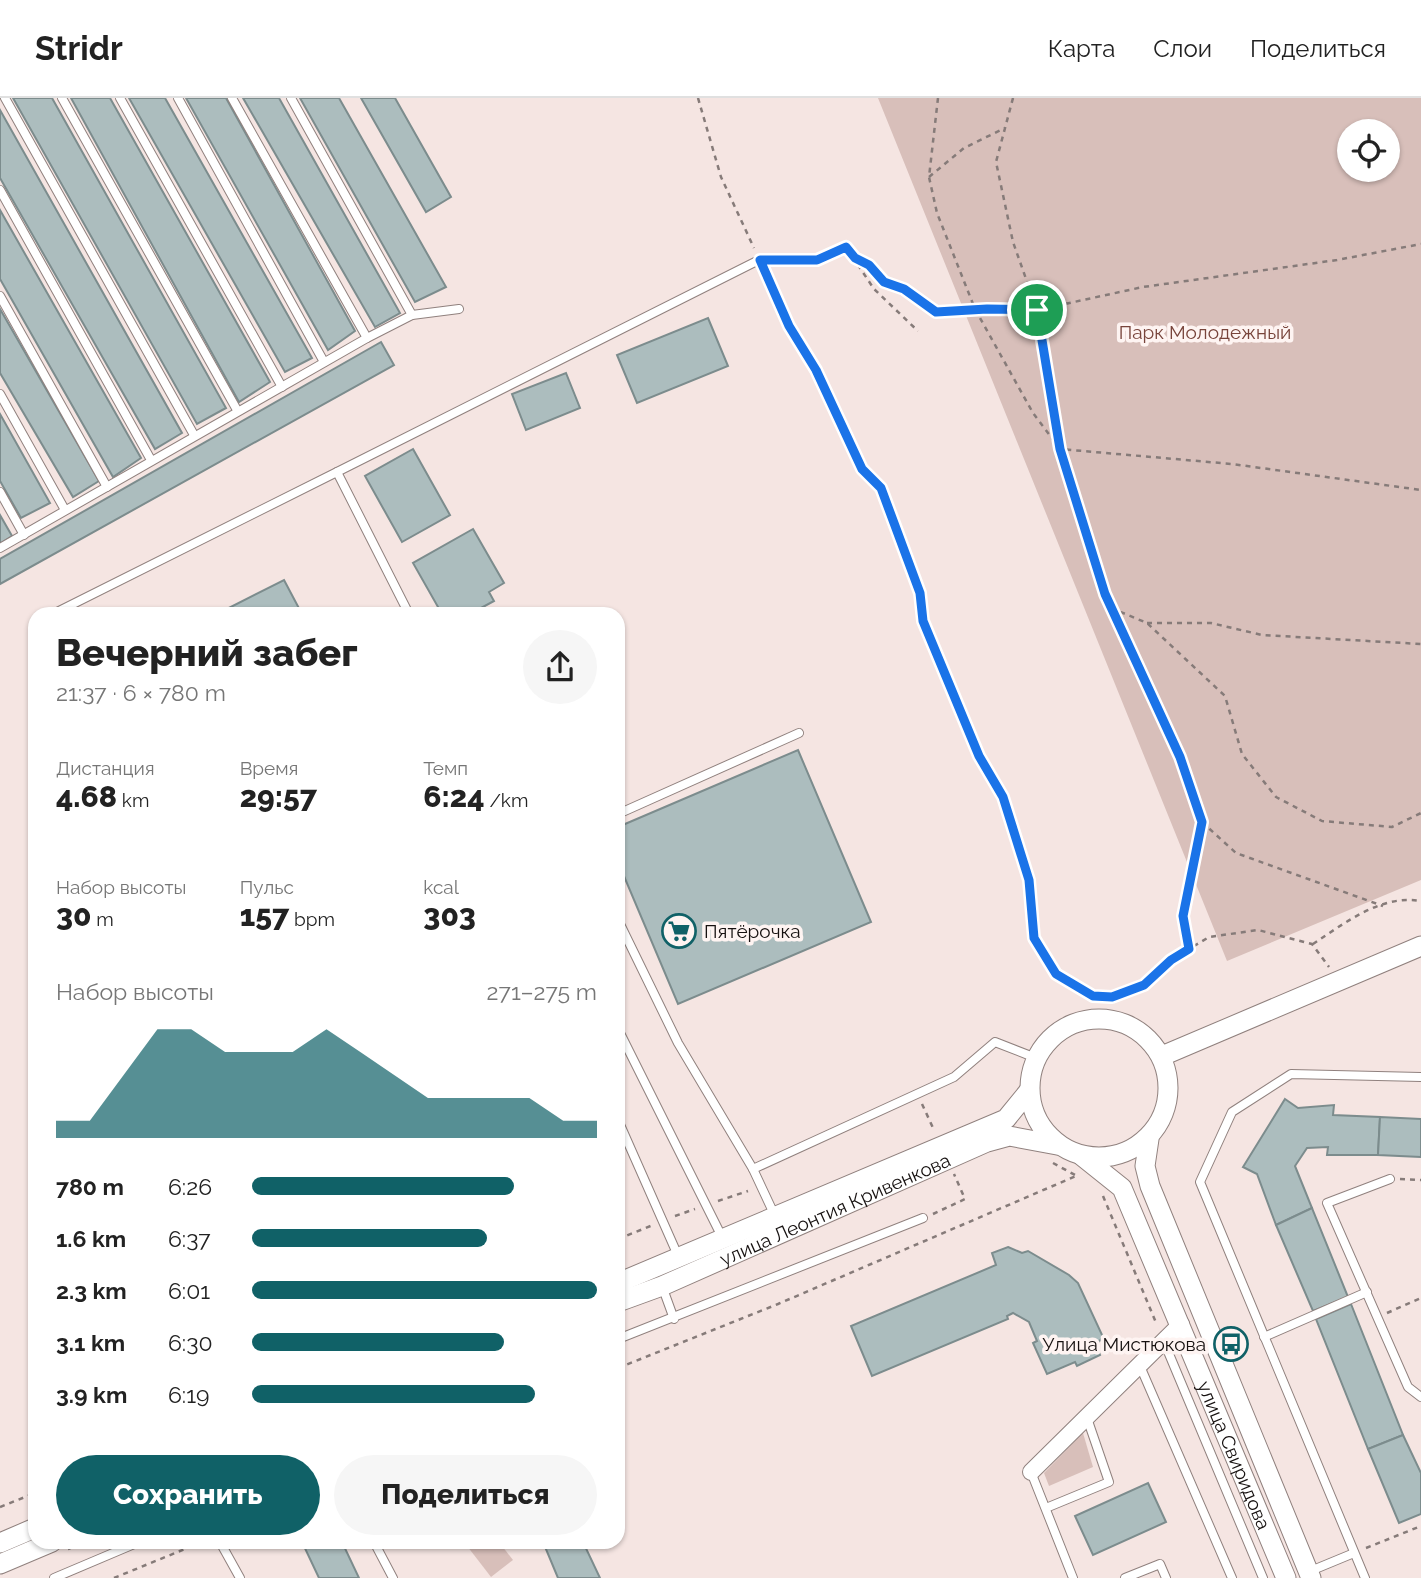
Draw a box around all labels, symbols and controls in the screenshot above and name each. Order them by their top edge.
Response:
text: Stridr [35,29,123,68]
text: Карта [1048,34,1115,63]
text: Слои [1153,34,1212,63]
text: Поделиться [1250,34,1386,63]
map controls [1337,119,1400,182]
button: locate [1337,119,1400,182]
pin [1007,280,1067,340]
icon: arrive [1018,291,1056,329]
park label: Парк Молодежный [1119,321,1291,343]
text: Вечерний забег [56,630,358,675]
button: share [523,630,597,704]
text: 21:37 · 6 × 780 m [56,679,226,706]
text: Дистанция [56,757,155,779]
text: Время [240,757,298,779]
text: Темп [423,757,468,779]
text: 4.68 [56,779,117,814]
text: 29:57 [240,779,317,814]
text: 6:24 [423,779,485,814]
text: km [117,789,149,811]
text: /km [485,789,528,811]
text: Набор высоты [56,876,186,898]
text: Пульс [240,876,294,898]
text: kcal [423,876,459,898]
text: 30 [56,898,92,933]
text: 157 [240,898,289,933]
text: 303 [423,898,476,933]
text: m [92,908,114,930]
text: bpm [289,908,335,930]
supermarket icon: Пятёрочка [660,912,698,950]
place label: Пятёрочка [704,920,801,942]
text: Набор высоты [56,978,214,1005]
text: 271–275 m [487,978,597,1005]
street label: улица Леонтия Кривенкова [716,1149,954,1270]
text: 780 m [56,1173,124,1200]
text: 6:26 [168,1173,212,1200]
text: 1.6 km [56,1225,126,1252]
text: 6:37 [168,1225,211,1252]
text: 2.3 km [56,1277,127,1304]
text: 6:01 [168,1277,210,1304]
bus stop icon: Улица Мистюкова [1212,1325,1250,1363]
text: 3.1 km [56,1329,125,1356]
text: 6:30 [168,1329,213,1356]
place label: Улица Мистюкова [1043,1333,1206,1355]
street label: улица Свиридова [1193,1378,1275,1533]
text: 3.9 km [56,1381,127,1408]
text: 6:19 [168,1381,210,1408]
button: Сохранить [56,1455,320,1535]
button: Поделиться [334,1455,597,1535]

